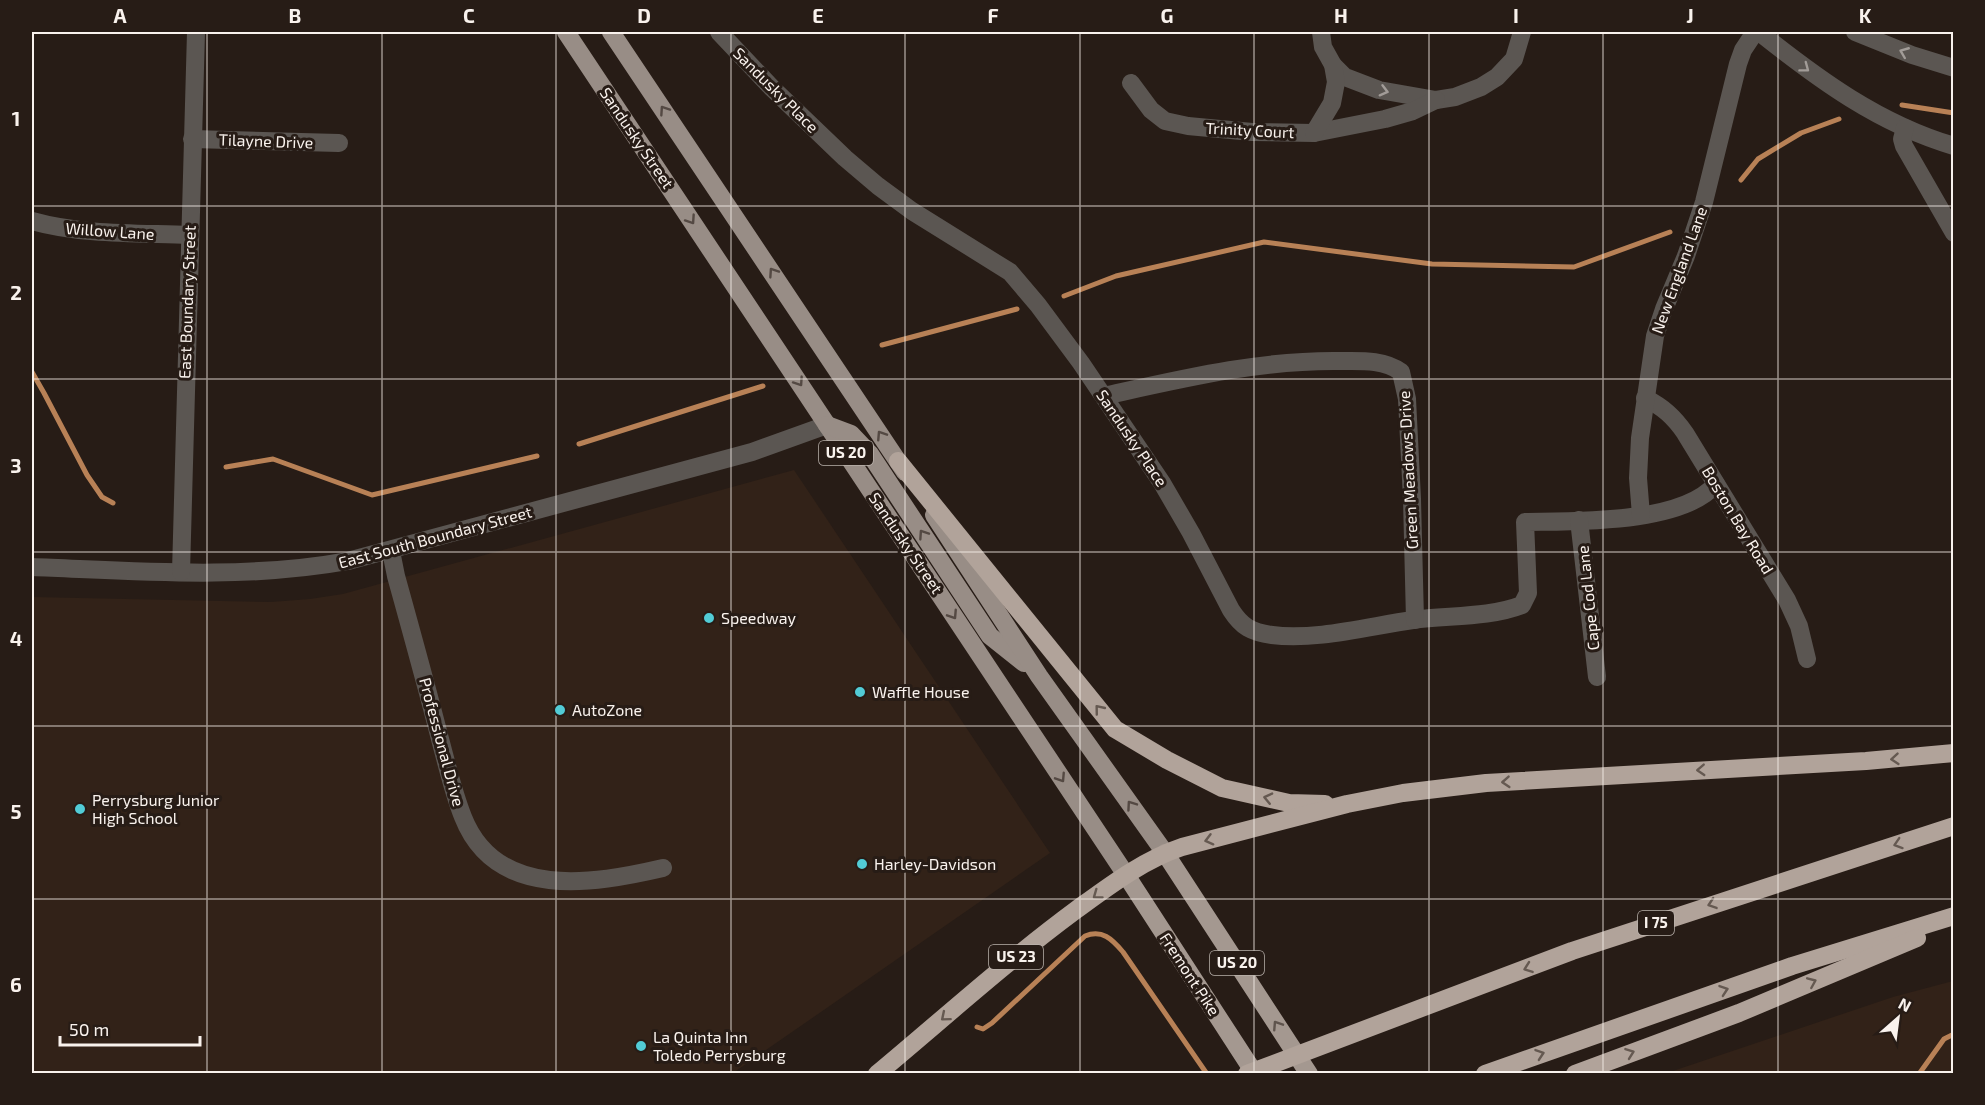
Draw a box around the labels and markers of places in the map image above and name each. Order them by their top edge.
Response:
place label: Speedway [721,608,797,627]
marker: Speedway [702,611,716,625]
place label: Waffle House [872,682,970,701]
marker: Waffle House [853,685,867,699]
place label: AutoZone [572,700,642,719]
marker: AutoZone [553,703,567,717]
place label: Perrysburg Junior High School [92,790,220,827]
marker: Perrysburg Junior High School [73,802,87,816]
place label: Harley-Davidson [874,854,996,873]
marker: Harley-Davidson [855,857,869,871]
place label: La Quinta Inn Toledo Perrysburg [653,1027,786,1064]
marker: La Quinta Inn Toledo Perrysburg [634,1039,648,1053]

